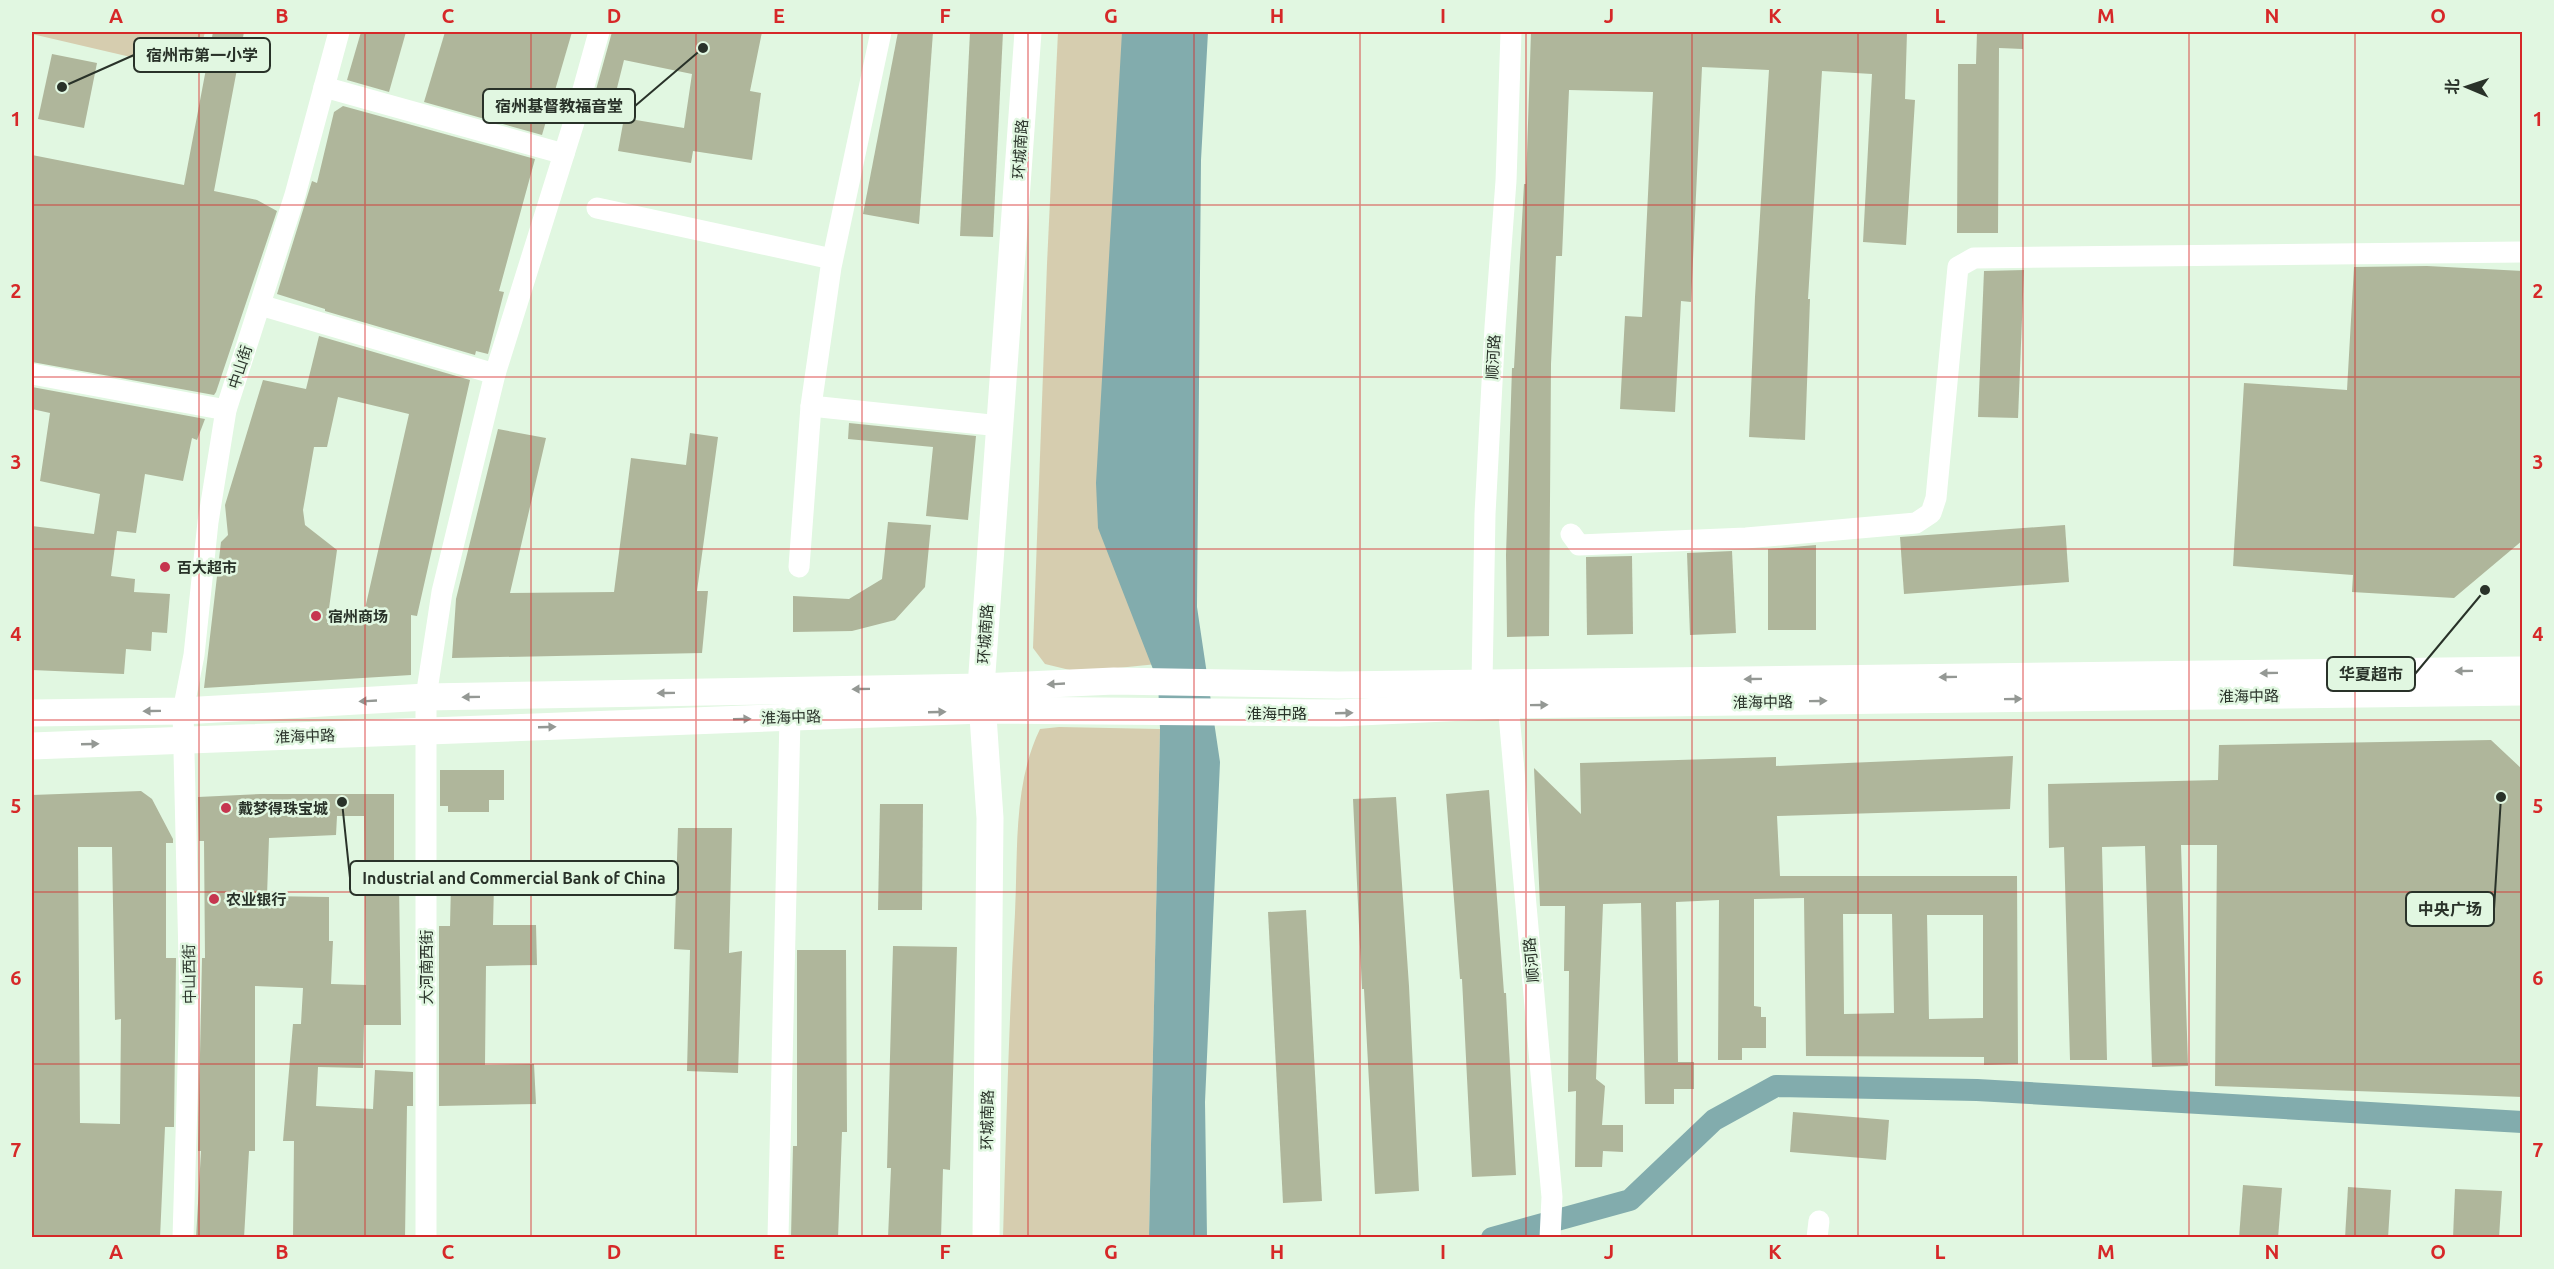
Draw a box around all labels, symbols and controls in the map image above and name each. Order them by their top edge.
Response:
text: A [109,4,123,27]
text: B [275,4,289,27]
text: C [442,4,455,27]
text: D [607,4,621,27]
text: E [773,4,785,27]
text: F [939,4,951,27]
text: G [1104,4,1118,27]
text: H [1270,4,1284,27]
text: I [1440,4,1446,27]
text: J [1604,4,1614,27]
text: K [1768,4,1782,27]
text: L [1935,4,1946,27]
text: M [2097,4,2115,27]
text: N [2265,4,2279,27]
text: O [2430,4,2446,27]
callout: 宿州市第一小学 [134,38,270,72]
text: 宿州市第一小学 [146,46,258,64]
north arrow [2437,57,2497,117]
text: 北 [2443,78,2461,95]
callout: 宿州基督教福音堂 [483,89,635,123]
text: 宿州基督教福音堂 [495,97,623,115]
text: 1 [10,107,22,130]
text: 1 [2532,107,2544,130]
street label: 环城南路 [1009,118,1031,180]
text: 2 [10,279,22,302]
text: 2 [2532,279,2544,302]
street label: 顺河路 [1483,334,1503,380]
street label: 中山街 [225,343,255,391]
text: 3 [10,450,22,473]
text: 3 [2532,450,2544,473]
place label: 百大超市 [177,559,237,576]
marker: 百大超市 [158,560,172,574]
street label: 环城南路 [974,603,996,665]
place label: 宿州商场 [328,608,388,625]
marker: 宿州商场 [309,609,323,623]
text: 4 [10,622,22,645]
text: 4 [2532,622,2544,645]
callout: 华夏超市 [2327,657,2415,691]
text: 华夏超市 [2339,665,2403,683]
one-way arrow [2455,666,2474,676]
one-way arrow [2260,668,2279,678]
one-way arrow [1939,672,1958,682]
one-way arrow [1744,674,1763,684]
one-way arrow [1046,679,1065,688]
one-way arrow [851,685,870,694]
street label: 淮海中路 [2219,687,2279,705]
one-way arrow [656,688,675,698]
one-way arrow [461,692,480,701]
street label: 淮海中路 [1733,693,1793,711]
one-way arrow [2003,694,2022,704]
one-way arrow [358,696,377,705]
one-way arrow [1808,696,1827,706]
one-way arrow [1529,700,1548,710]
street label: 淮海中路 [1247,705,1307,722]
one-way arrow [142,707,161,716]
street label: 淮海中路 [761,707,821,727]
one-way arrow [927,707,946,716]
one-way arrow [1334,708,1353,718]
one-way arrow [732,715,751,724]
one-way arrow [537,722,556,731]
street label: 淮海中路 [275,726,335,746]
one-way arrow [80,739,99,748]
text: 5 [10,794,22,817]
text: 5 [2532,794,2544,817]
place label: 戴梦得珠宝城 [238,800,328,817]
marker: 戴梦得珠宝城 [219,801,233,815]
callout: Industrial and Commercial Bank of China [350,861,678,895]
text: Industrial and Commercial Bank of China [362,869,666,887]
place label: 农业银行 [226,891,286,908]
marker: 农业银行 [207,892,221,906]
callout: 中央广场 [2406,892,2494,926]
text: 中央广场 [2418,900,2482,918]
street label: 大河南西街 [418,929,435,1005]
street label: 顺河路 [1521,937,1541,983]
street label: 中山西街 [180,944,198,1004]
text: 6 [10,966,22,989]
text: 6 [2532,966,2544,989]
street label: 环城南路 [978,1090,996,1150]
text: 7 [10,1138,22,1161]
text: 7 [2532,1138,2544,1161]
text: A [109,1240,123,1263]
text: B [275,1240,289,1263]
text: C [442,1240,455,1263]
text: D [607,1240,621,1263]
text: E [773,1240,785,1263]
text: F [939,1240,951,1263]
text: G [1104,1240,1118,1263]
text: H [1270,1240,1284,1263]
text: I [1440,1240,1446,1263]
text: J [1604,1240,1614,1263]
text: K [1768,1240,1782,1263]
text: L [1935,1240,1946,1263]
text: M [2097,1240,2115,1263]
text: N [2265,1240,2279,1263]
text: O [2430,1240,2446,1263]

